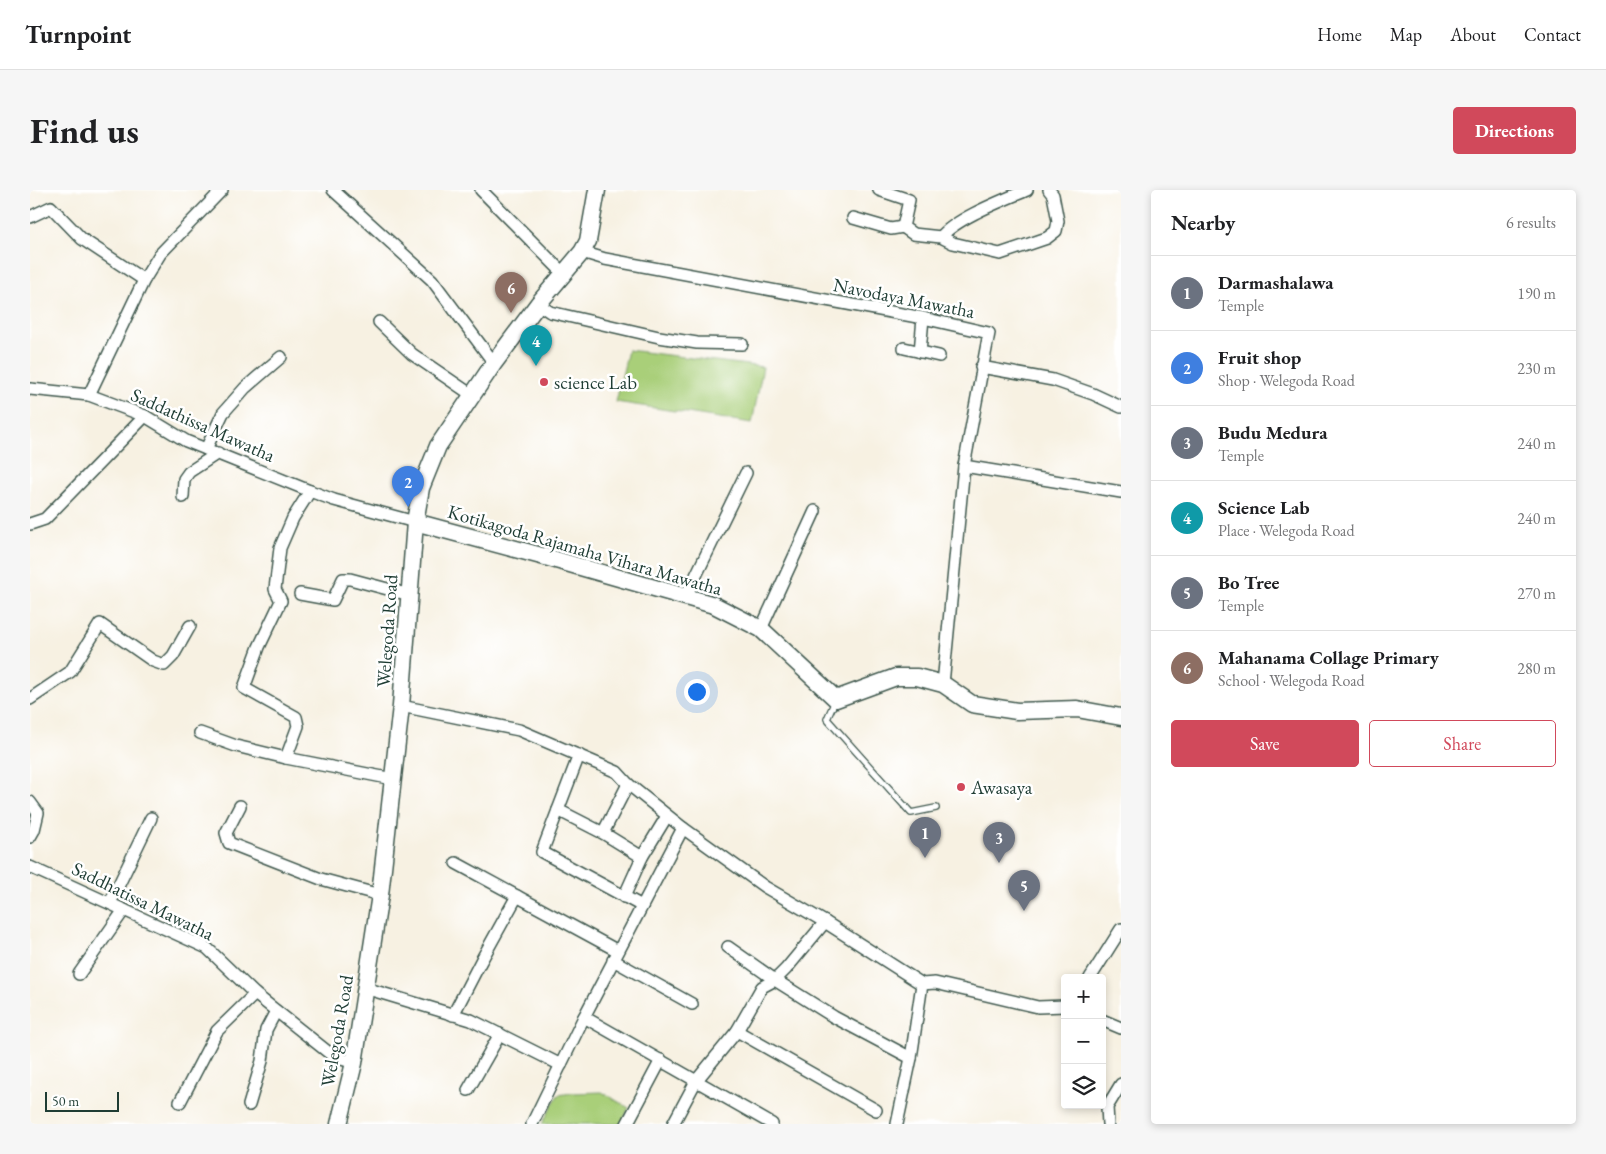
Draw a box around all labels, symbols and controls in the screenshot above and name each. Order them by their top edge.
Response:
text: Turnpoint [25,19,131,50]
text: Home [1317,23,1362,46]
text: Map [1390,23,1422,46]
text: About [1450,23,1496,46]
text: Contact [1524,23,1581,46]
button: Directions [1453,107,1576,154]
text: Find us [30,108,139,153]
text: Nearby [1171,209,1235,236]
text: 6 results [1506,212,1556,233]
text: Darmashalawa [1218,270,1334,295]
pin: 6 [495,272,527,313]
street label: Navodaya Mawatha [831,272,977,324]
text: 1 [1183,283,1191,304]
text: 190 m [1517,283,1556,304]
text: Temple [1218,295,1264,316]
pin: 4 [520,325,552,366]
text: Fruit shop [1218,345,1301,370]
text: 2 [1183,358,1191,379]
text: 230 m [1517,358,1556,379]
place label: science Lab [554,370,637,395]
text: Shop · Welegoda Road [1218,370,1355,391]
marker: science Lab [538,376,550,388]
street label: Saddathissa Mawatha [127,382,279,468]
text: Budu Medura [1218,420,1328,445]
text: 3 [1183,433,1191,454]
text: 240 m [1517,433,1556,454]
text: Temple [1218,445,1264,466]
pin: 2 [392,466,424,507]
text: Science Lab [1218,495,1310,520]
street label: Kotikagoda Rajamaha Vihara Mawatha [445,499,725,601]
text: 4 [1183,508,1191,529]
text: 240 m [1517,508,1556,529]
text: Place · Welegoda Road [1218,520,1355,541]
text: Bo Tree [1218,570,1279,595]
street label: Welegoda Road [371,573,403,688]
text: 5 [1183,583,1191,604]
text: 270 m [1517,583,1556,604]
text: Temple [1218,595,1264,616]
text: Mahanama Collage Primary [1218,645,1439,670]
text: 6 [1183,658,1191,679]
text: 280 m [1517,658,1556,679]
text: School · Welegoda Road [1218,670,1365,691]
your location [684,679,710,705]
button: Save [1171,720,1359,767]
button: Share [1369,720,1556,767]
place label: Awasaya [970,775,1033,800]
marker: Awasaya [955,781,967,793]
pin: 1 [909,817,941,858]
pin: 3 [983,822,1015,863]
street label: Saddhatissa Mawatha [68,856,218,946]
pin: 5 [1008,870,1040,911]
street label: Welegoda Road [315,973,359,1089]
map controls [1061,974,1106,1109]
button: + [1061,974,1106,1019]
button: − [1061,1019,1106,1064]
button: layers [1061,1064,1106,1109]
scale bar [45,1089,119,1112]
text: 50 m [52,1092,79,1110]

